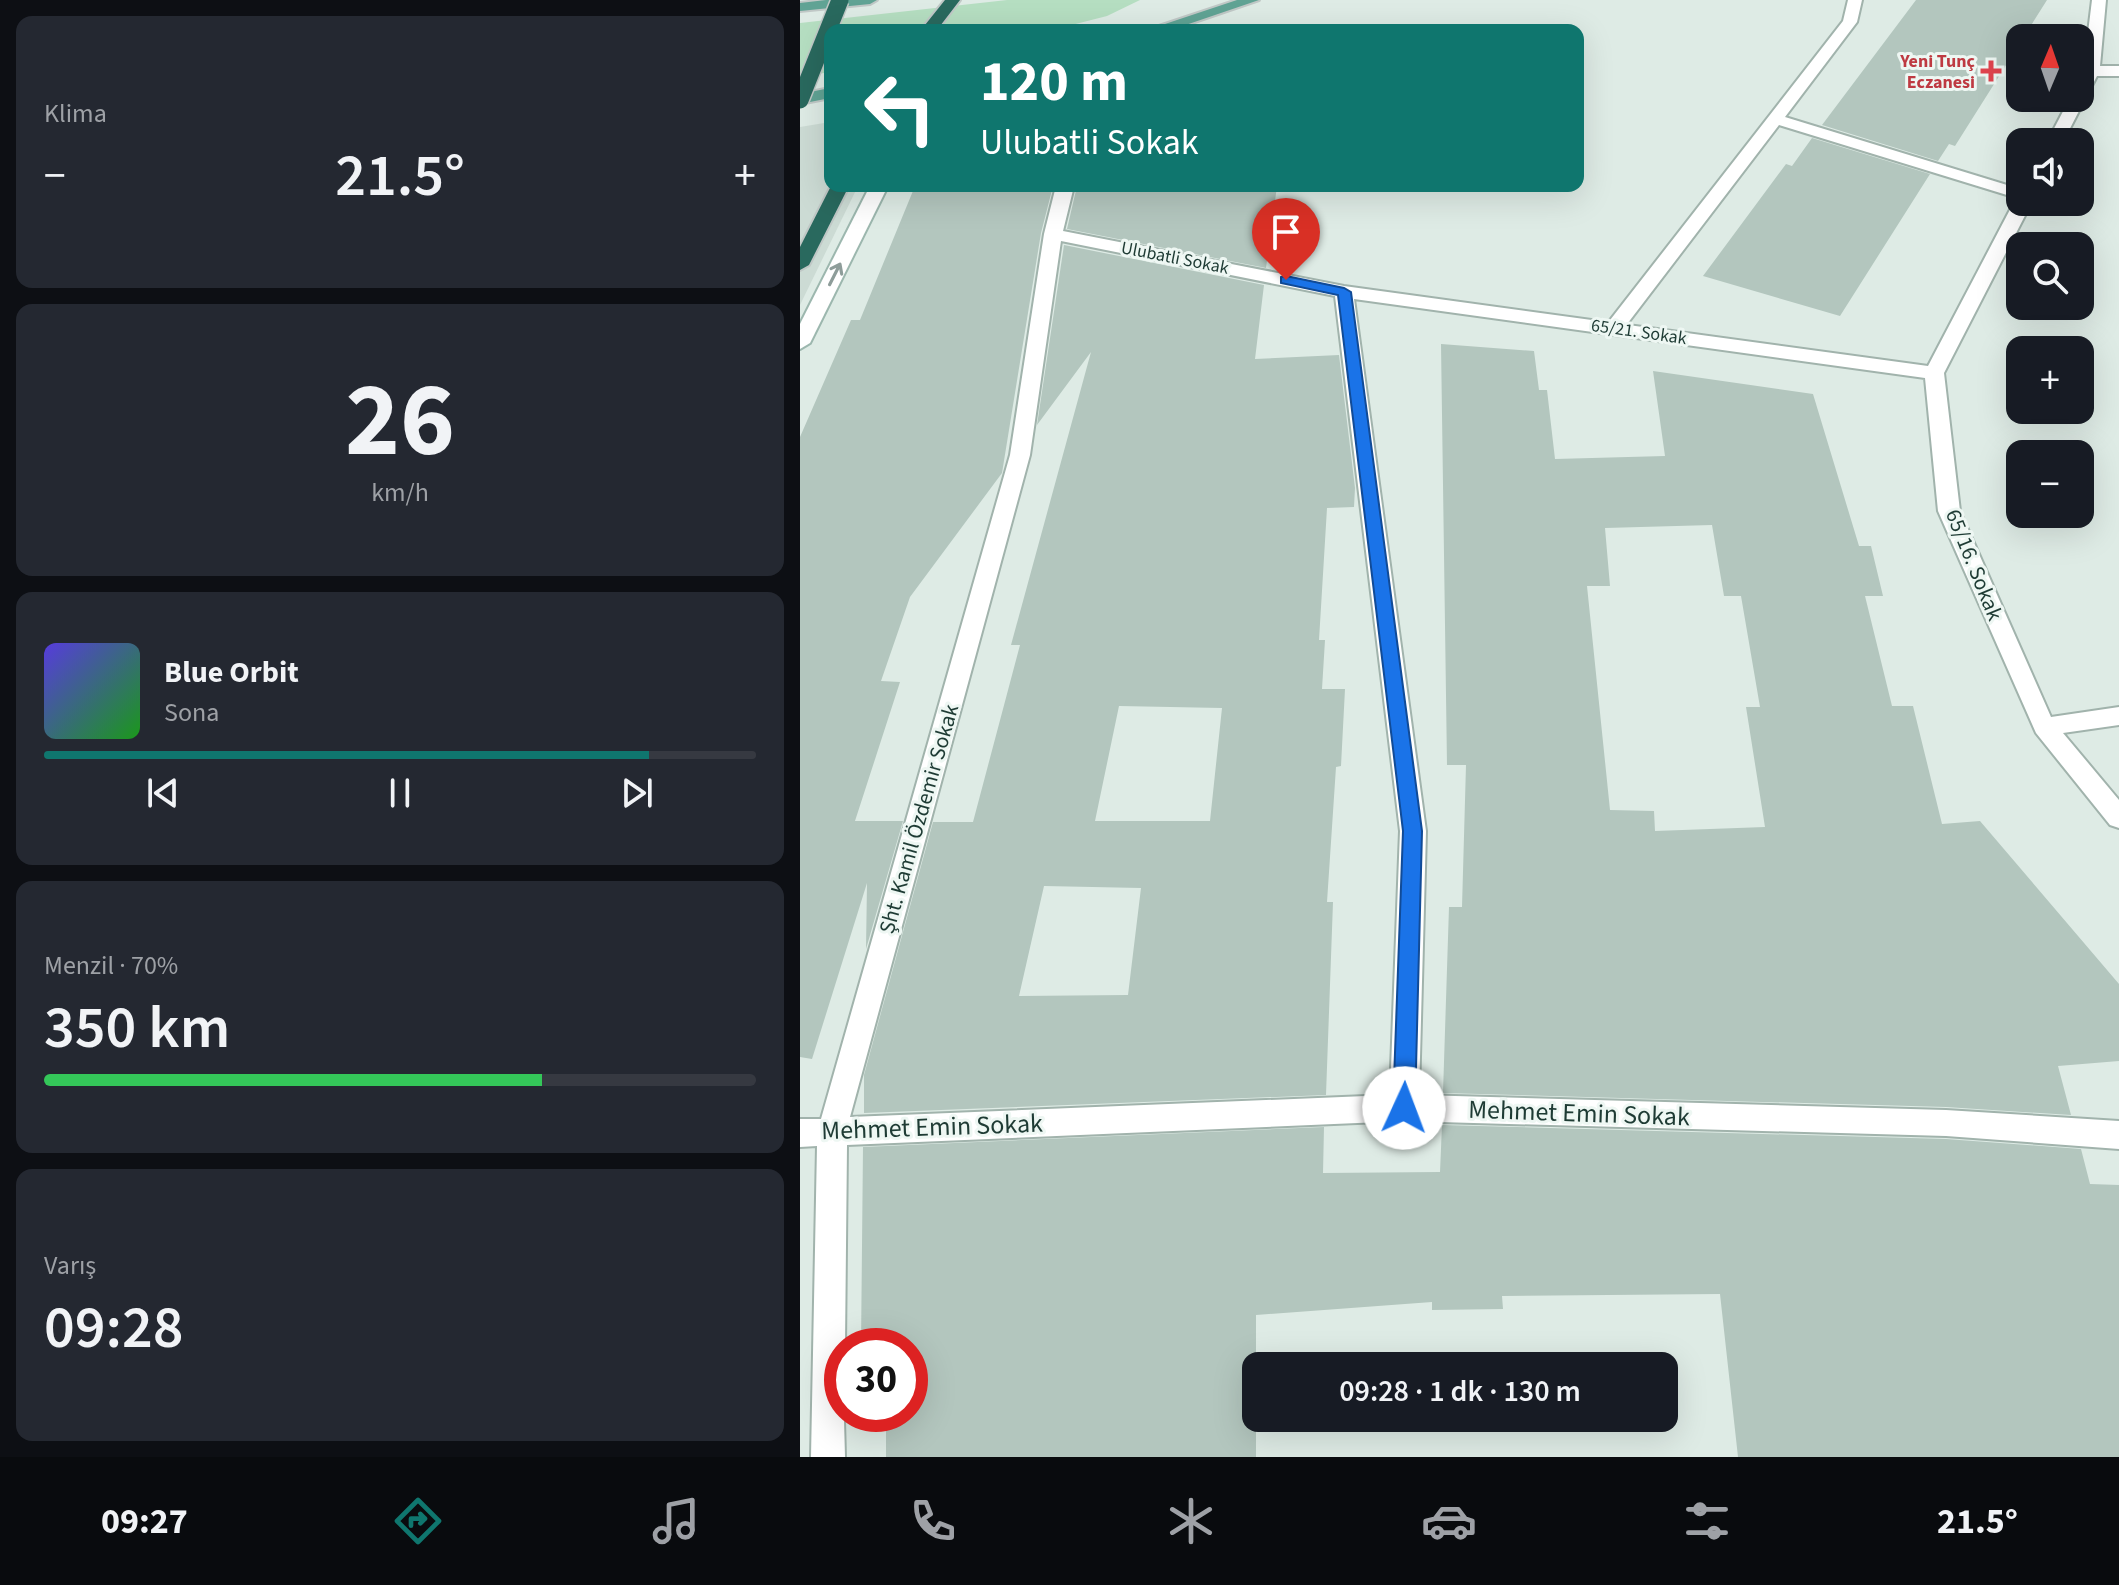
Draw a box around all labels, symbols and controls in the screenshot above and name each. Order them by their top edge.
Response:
north arrow [2006,24,2094,112]
map controls [2006,24,2094,528]
text: 120 m [980,43,1128,122]
place label: Yeni Tunç Eczanesi [1899,49,1976,95]
icon: left [848,56,952,160]
marker: Yeni Tunç Eczanesi [1982,62,2000,80]
text: Klima [44,95,107,132]
text: Ulubatli Sokak [980,117,1199,168]
button: sound [2006,128,2094,216]
text: 21.5° [335,134,465,219]
text: − [44,145,66,208]
text: + [734,145,756,208]
pin [1252,198,1320,280]
icon: arrive [1264,210,1308,254]
button: search [2006,232,2094,320]
street label: Ulubatli Sokak [1119,235,1231,281]
one-way arrow [828,262,843,286]
street label: 65/21. Sokak [1590,313,1688,351]
button: + [2006,336,2094,424]
text: 26 [345,348,455,496]
button: − [2006,440,2094,528]
text: km/h [371,474,429,511]
street label: 65/16. Sokak [1937,504,2011,626]
text: Blue Orbit [164,651,299,694]
text: Sona [164,694,219,731]
street label: Şht. Kamil Özdemir Sokak [871,700,967,937]
icon: previous [141,771,185,815]
icon: pause [378,771,422,815]
icon: next [615,771,659,815]
text: Menzil · 70% [44,947,178,984]
text: 350 km [44,986,230,1071]
position arrow [1362,1066,1446,1150]
street label: Mehmet Emin Sokak [1468,1091,1691,1135]
street label: Mehmet Emin Sokak [821,1105,1044,1149]
text: Varış [44,1247,96,1284]
text: 09:28 [44,1286,184,1371]
speed limit sign: 30 [824,1328,928,1432]
text: 09:28 · 1 dk · 130 m [1339,1370,1581,1413]
icon: directions [390,1493,446,1549]
icon: music [648,1493,704,1549]
icon: phone [905,1493,961,1549]
icon: climate [1163,1493,1219,1549]
icon: car [1421,1493,1477,1549]
icon: filters [1679,1493,1735,1549]
text: 09:27 [101,1496,188,1547]
text: 21.5° [1937,1496,2018,1547]

